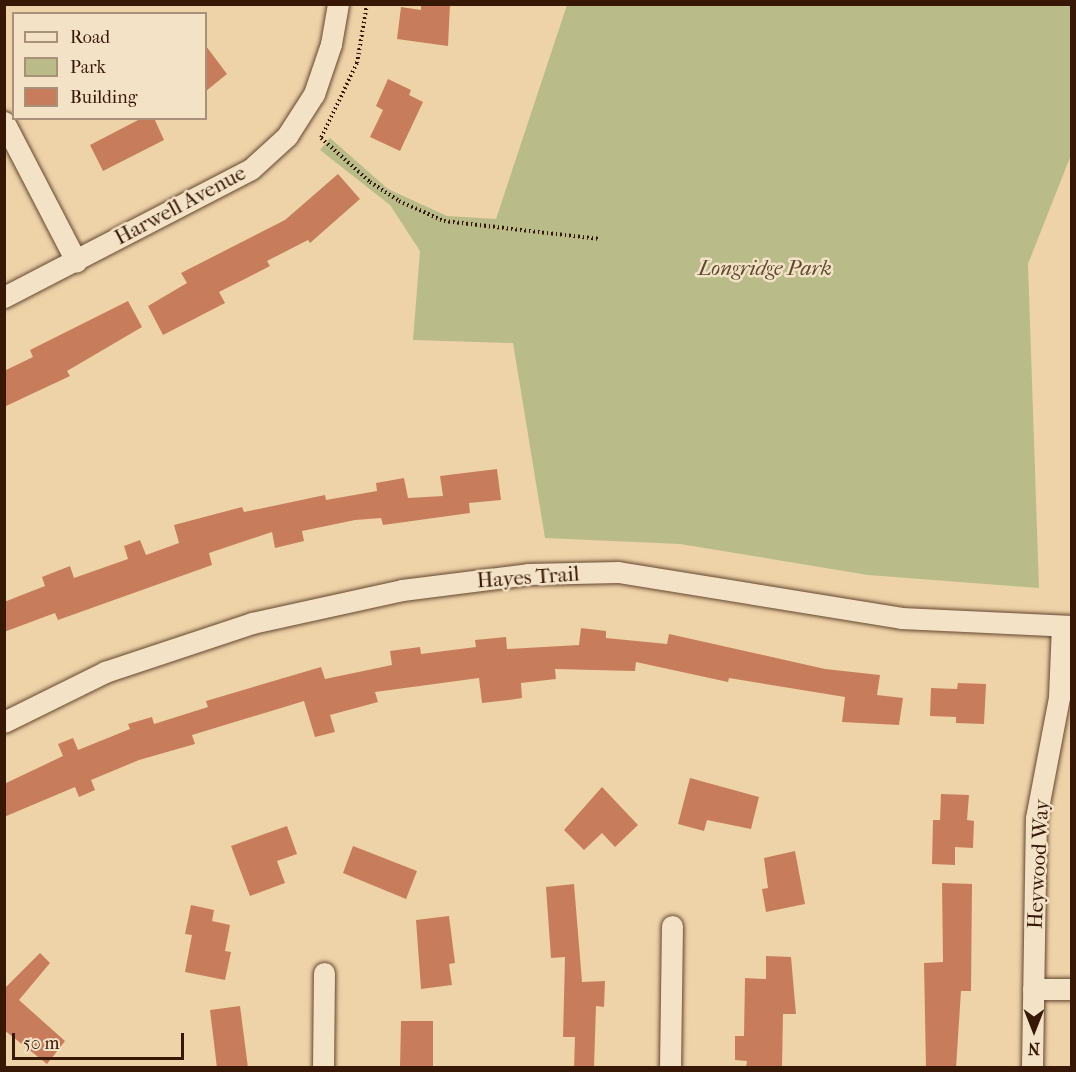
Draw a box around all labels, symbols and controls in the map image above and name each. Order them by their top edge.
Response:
legend [12,12,207,120]
text: Road [70,27,110,48]
text: Park [70,57,106,78]
text: Building [70,87,137,108]
street label: Harwell Avenue [110,160,250,250]
park label: Longridge Park [698,255,832,281]
street label: Hayes Trail [476,561,580,593]
street label: Heywood Way [1022,799,1054,929]
north arrow [1004,1000,1064,1060]
scale bar [15,1021,188,1059]
text: 50 m [23,1033,59,1054]
text: N [1028,1039,1040,1058]

